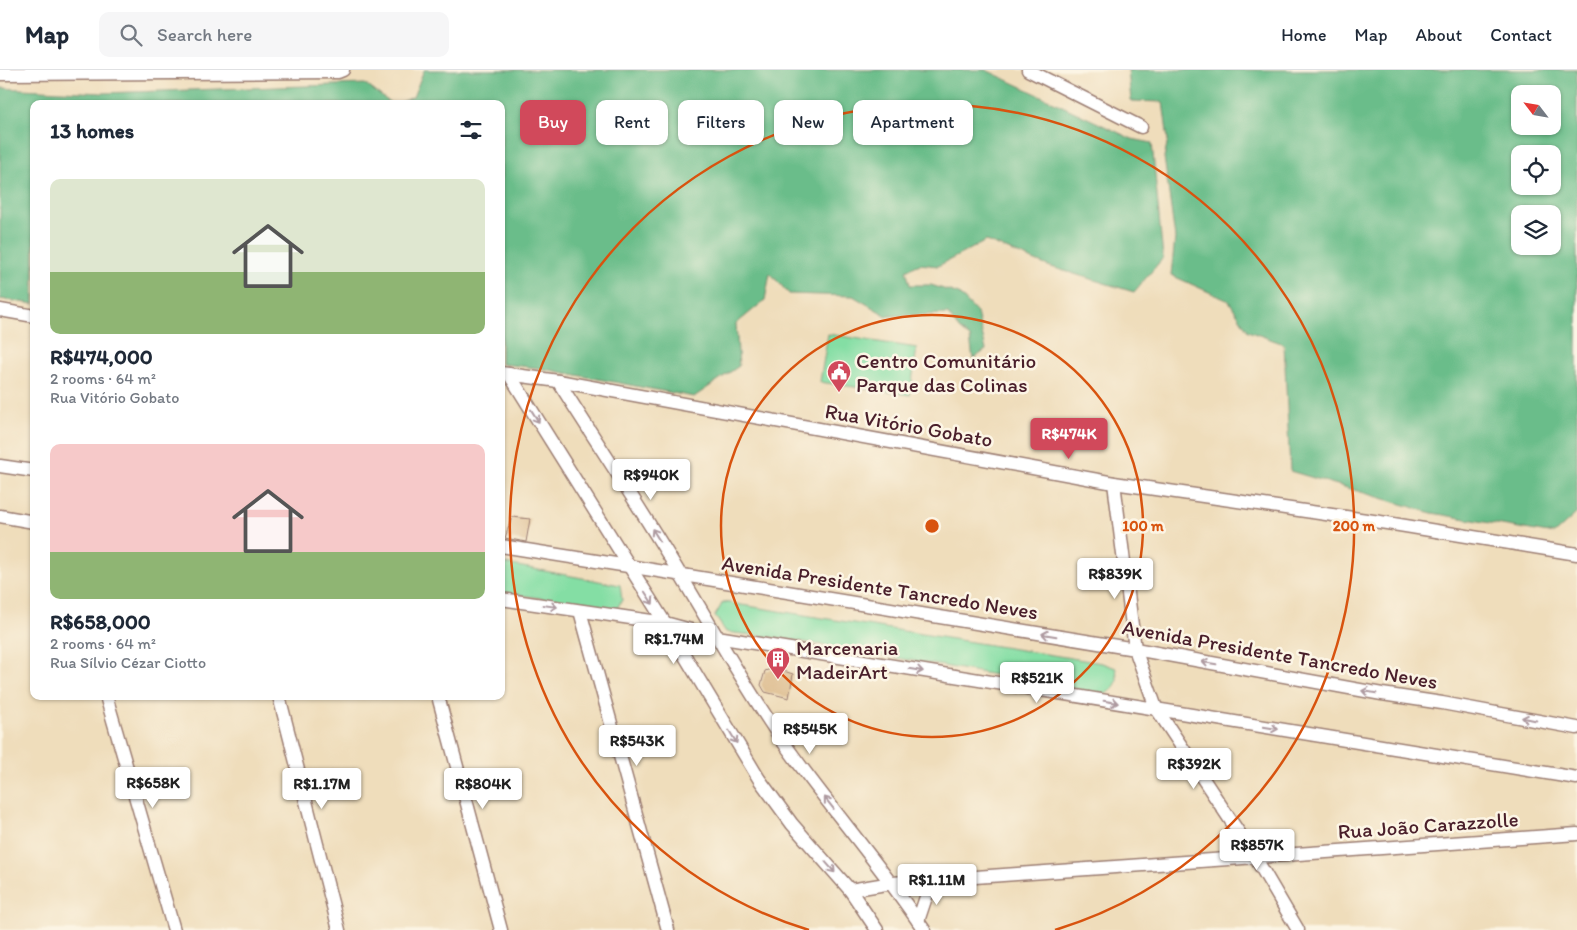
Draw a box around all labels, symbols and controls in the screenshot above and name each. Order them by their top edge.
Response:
search box [99,12,449,57]
text: Map [25,20,69,49]
icon: search [117,21,145,49]
text: Search here [157,23,252,46]
text: Home [1281,24,1327,46]
text: Map [1355,24,1388,46]
text: About [1416,24,1462,46]
text: Contact [1490,24,1552,46]
north arrow [1511,85,1561,135]
map controls [1511,85,1561,255]
chip: Buy [520,100,586,145]
chip: Rent [596,100,668,145]
chip: Filters [678,100,764,145]
chip: New [774,100,843,145]
chip: Apartment [853,100,973,145]
icon: filters [457,116,485,144]
text: 13 homes [50,118,134,143]
button: locate [1511,145,1561,195]
button: layers [1511,205,1561,255]
icon: home [223,211,313,301]
text: R$474,000 [50,344,153,369]
place label: Centro Comunitário Parque das Colinas [856,348,1036,397]
public building icon: Centro Comunitário Parque das Colinas [826,359,852,393]
text: 2 rooms · 64 m² [50,369,156,388]
text: Rua Vitório Gobato [50,388,179,407]
street label: Rua Vitório Gobato [823,398,995,452]
one-way arrow [530,408,540,422]
pin: R$474K [1028,418,1110,460]
text: R$474K [1042,424,1096,443]
pin: R$940K [610,458,692,501]
text: R$940K [623,465,679,484]
icon: home [223,476,313,566]
centre of rings [923,517,941,535]
text: 100 m [1122,517,1164,535]
text: 200 m [1333,517,1376,535]
one-way arrow [650,528,661,542]
street label: Avenida Presidente Tancredo Neves [720,550,1040,624]
pin: R$839K [1074,558,1156,600]
text: R$839K [1088,564,1142,583]
one-way arrow [644,591,654,605]
one-way arrow [541,601,557,611]
text: R$658,000 [50,609,151,634]
street label: Avenida Presidente Tancredo Neves [1120,614,1440,694]
pin: R$1.74M [628,622,720,665]
text: R$1.74M [644,629,704,648]
one-way arrow [1041,630,1057,640]
text: 2 rooms · 64 m² [50,634,156,653]
place label: Marcenaria MadeirArt [796,635,898,684]
building icon: Marcenaria MadeirArt [765,646,791,680]
text: Rua Sílvio Cézar Ciotto [50,653,206,672]
one-way arrow [1201,657,1217,667]
pin: R$521K [996,662,1078,704]
one-way arrow [908,665,924,675]
text: R$521K [1011,668,1063,687]
one-way arrow [1361,686,1377,696]
one-way arrow [1103,698,1119,708]
pin: R$545K [769,712,851,755]
one-way arrow [1522,714,1538,724]
text: R$545K [783,719,837,738]
one-way arrow [1263,723,1279,733]
pin: R$543K [596,724,678,767]
one-way arrow [729,729,739,743]
text: R$543K [610,731,664,750]
pin: R$392K [1153,748,1235,790]
text: R$392K [1167,754,1221,773]
pin: R$658K [112,766,194,809]
pin: R$1.17M [276,768,368,810]
pin: R$804K [442,768,524,810]
text: R$658K [126,773,180,792]
text: R$1.17M [293,774,351,793]
text: R$804K [455,774,511,793]
one-way arrow [823,797,834,810]
street label: Rua João Carazzolle [1337,806,1519,844]
pin: R$857K [1216,828,1298,871]
text: R$857K [1231,835,1283,854]
one-way arrow [824,860,835,873]
pin: R$1.11M [891,864,983,906]
text: R$1.11M [909,870,965,889]

